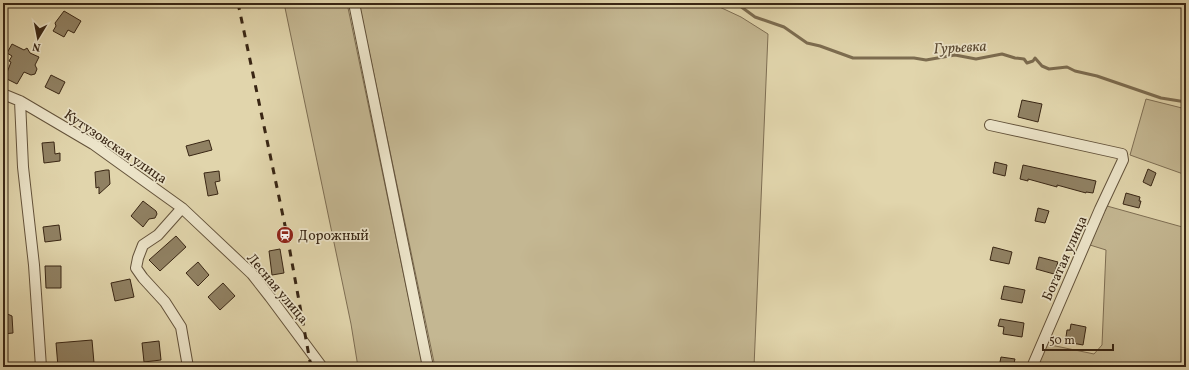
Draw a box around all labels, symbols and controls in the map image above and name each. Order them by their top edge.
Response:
north arrow [18,18,58,58]
water label: Гурьевка [933,37,987,60]
text: N [31,38,42,54]
street label: Кутузовская улица [60,106,171,189]
street label: Богатая улица [1038,213,1093,304]
station icon: Дорожный [275,225,295,245]
place label: Дорожный [298,227,369,246]
street label: Лесная улица [242,250,312,328]
scale bar [1043,326,1113,352]
text: 50 m [1049,333,1075,349]

